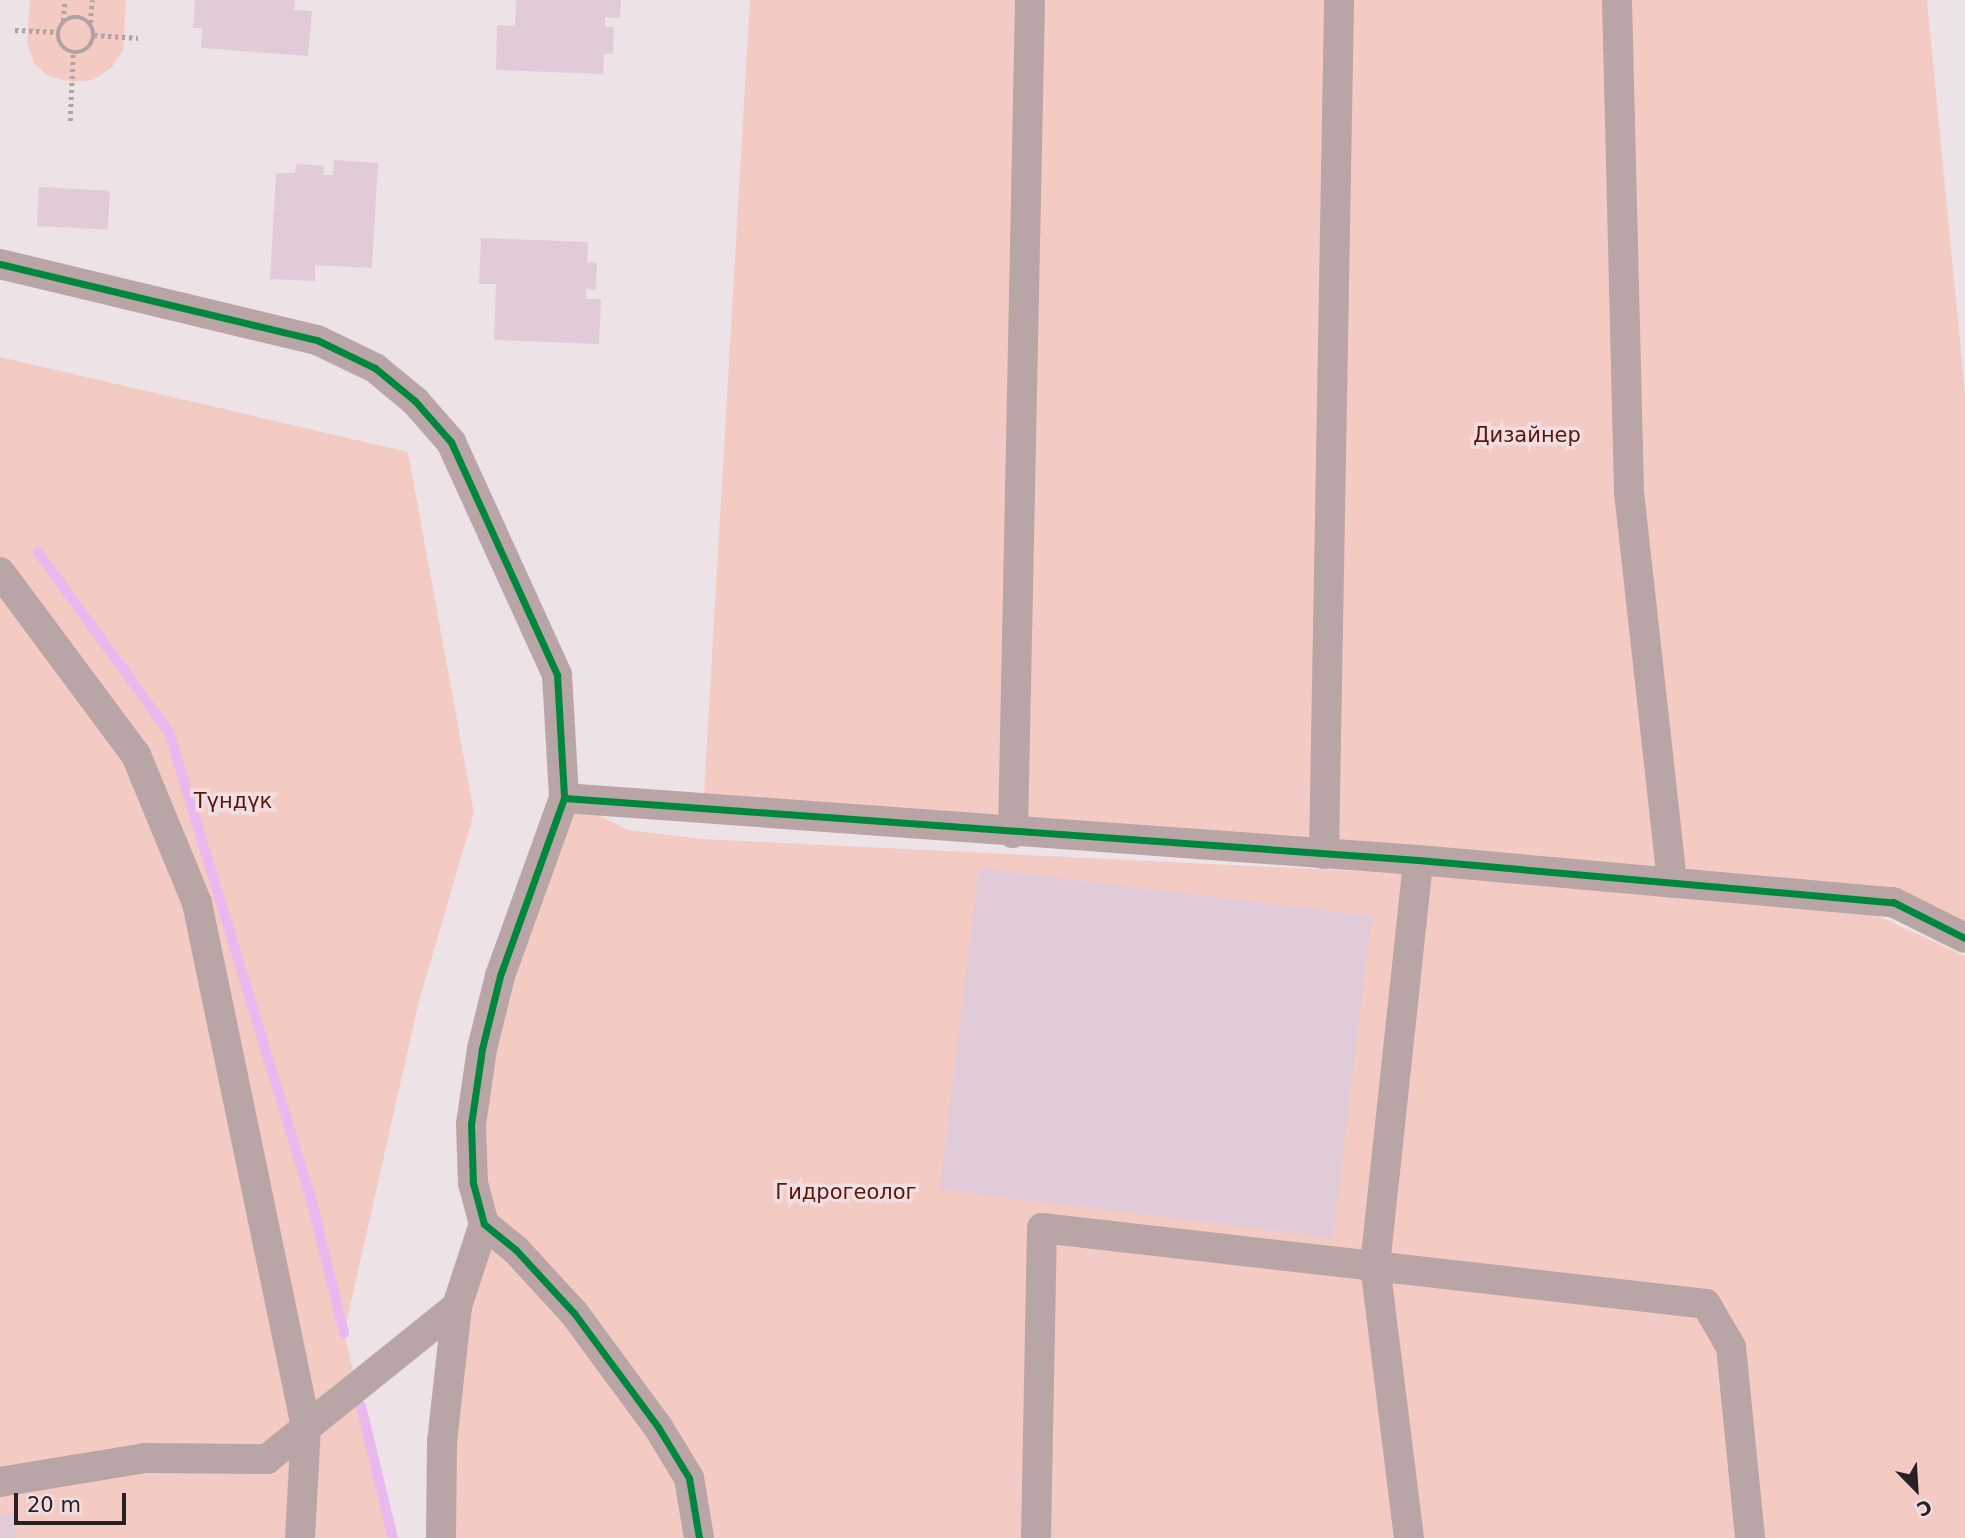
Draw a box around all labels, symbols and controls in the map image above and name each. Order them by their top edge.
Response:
park label: Дизайнер [1473,422,1581,448]
park label: Түндүк [194,788,272,814]
park label: Гидрогеолог [775,1179,917,1205]
north arrow [1881,1454,1951,1524]
scale bar [18,1478,130,1522]
text: 20 m [27,1493,81,1517]
text: С [1914,1495,1935,1521]

